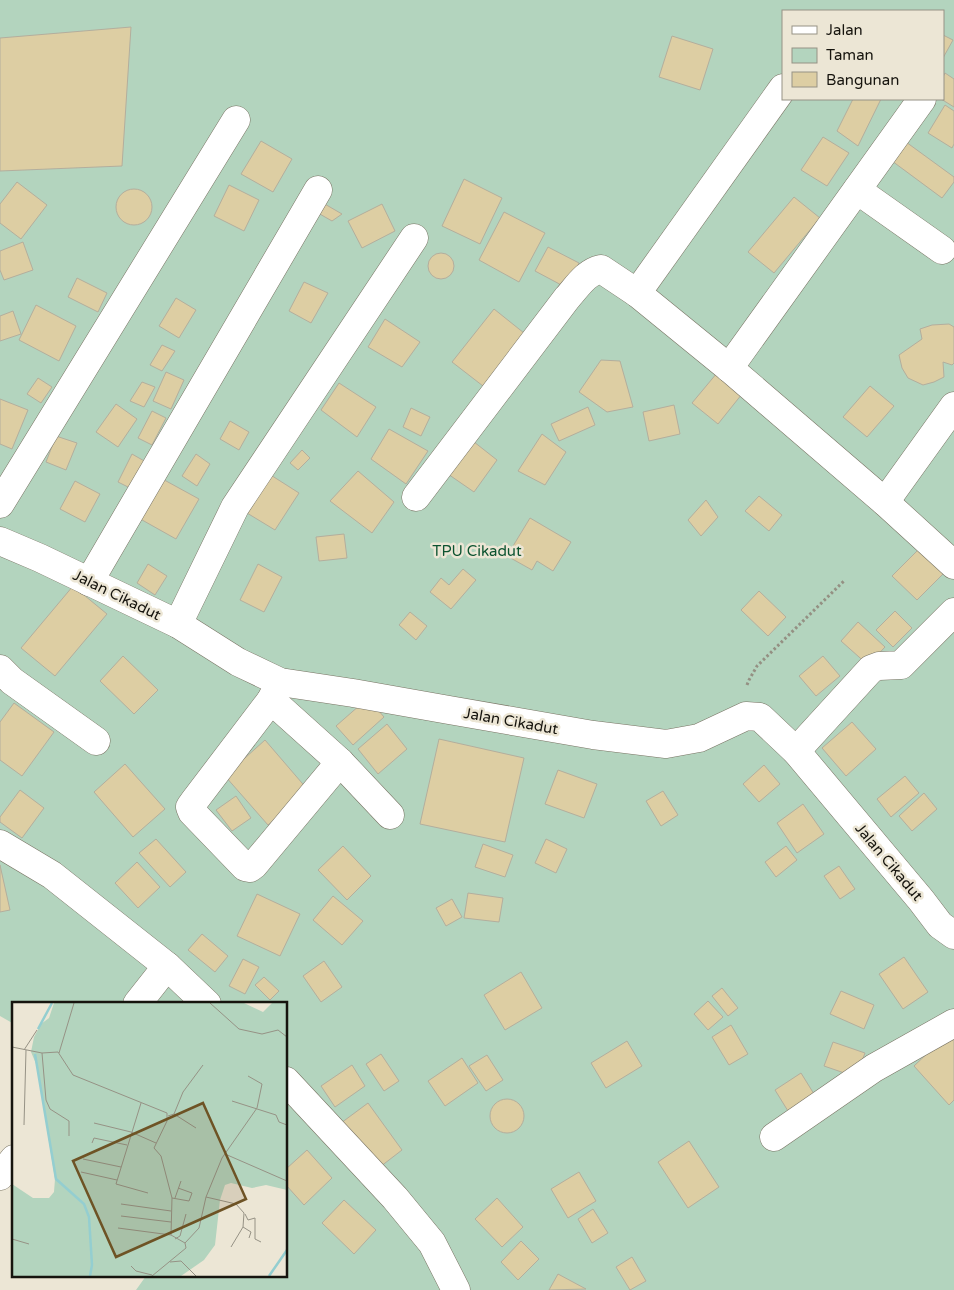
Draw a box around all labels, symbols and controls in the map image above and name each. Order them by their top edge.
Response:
legend [782,10,944,100]
text: Jalan [826,21,863,39]
text: Taman [826,46,874,64]
text: Bangunan [826,71,899,89]
park label: TPU Cikadut [432,542,522,560]
street label: Jalan Cikadut [70,566,164,624]
street label: Jalan Cikadut [462,704,560,738]
street label: Jalan Cikadut [851,820,927,905]
inset map [12,1002,288,1278]

